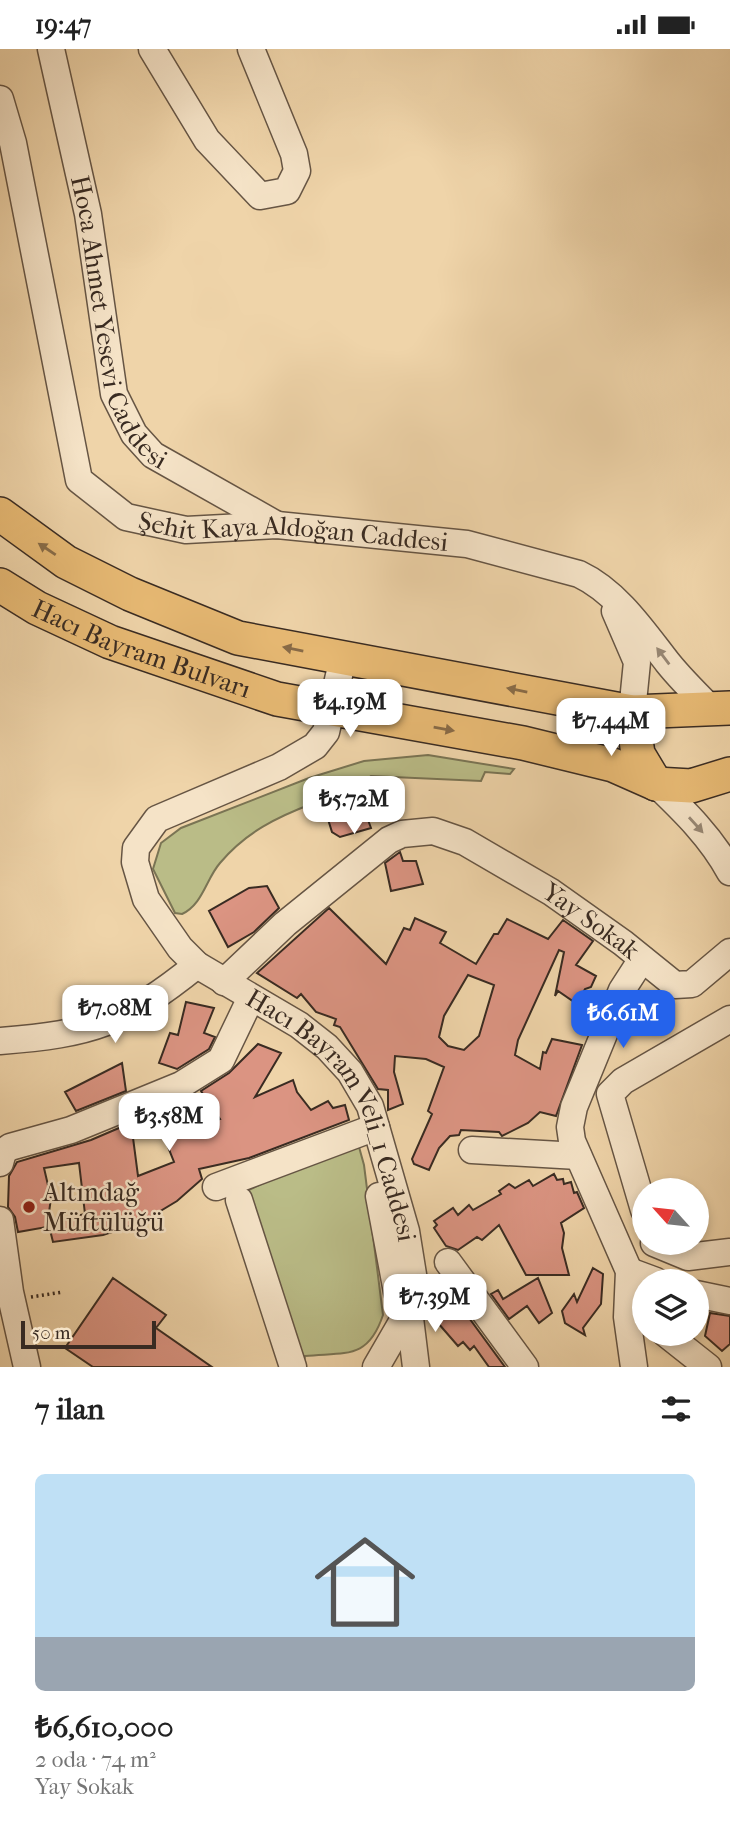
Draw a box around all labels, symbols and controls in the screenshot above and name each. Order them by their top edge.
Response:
text: 19:47 [35,9,91,40]
street label: Hoca Ahmet Yesevi Caddesi [64,172,173,476]
street label: Şehit Kaya Aldoğan Caddesi [136,505,450,558]
one-way arrow [38,542,56,556]
street label: Hacı Bayram Bulvarı [27,592,255,705]
one-way arrow [282,643,304,654]
one-way arrow [656,648,671,666]
pin: ₺4.19M [293,679,407,739]
one-way arrow [506,685,528,696]
text: ₺4.19M [313,688,387,715]
pin: ₺7.44M [554,699,668,758]
text: ₺7.44M [572,707,650,734]
one-way arrow [433,723,455,734]
pin: ₺5.72M [297,777,411,836]
text: ₺5.72M [319,785,389,812]
one-way arrow [688,816,704,833]
street label: Yay Sokak [536,875,646,966]
street label: Hacı Bayram Veli_1 Caddesi [241,982,423,1244]
pin: ₺7.08M [58,985,172,1045]
pin: ₺6.61M [566,991,680,1050]
text: ₺7.08M [78,994,152,1021]
text: ₺6.61M [587,999,659,1026]
pin: ₺3.58M [112,1093,226,1153]
text: ₺3.58M [135,1102,203,1129]
place label: Altındağ Müftülüğü [42,1177,164,1238]
north arrow [632,1178,709,1255]
map controls [632,1178,709,1346]
marker: Altındağ Müftülüğü [21,1199,37,1215]
button: layers [632,1269,709,1346]
pin: ₺7.39M [378,1275,492,1334]
text: ₺7.39M [400,1283,470,1310]
scale bar [21,1318,156,1350]
text: 50 m [32,1322,71,1344]
icon: filters [657,1390,695,1428]
text: 7 ilan [35,1392,104,1427]
icon: home [302,1519,428,1645]
text: ₺6,610,000 [35,1710,173,1745]
text: 2 oda · 74 m² [35,1746,156,1773]
text: Yay Sokak [35,1773,134,1800]

